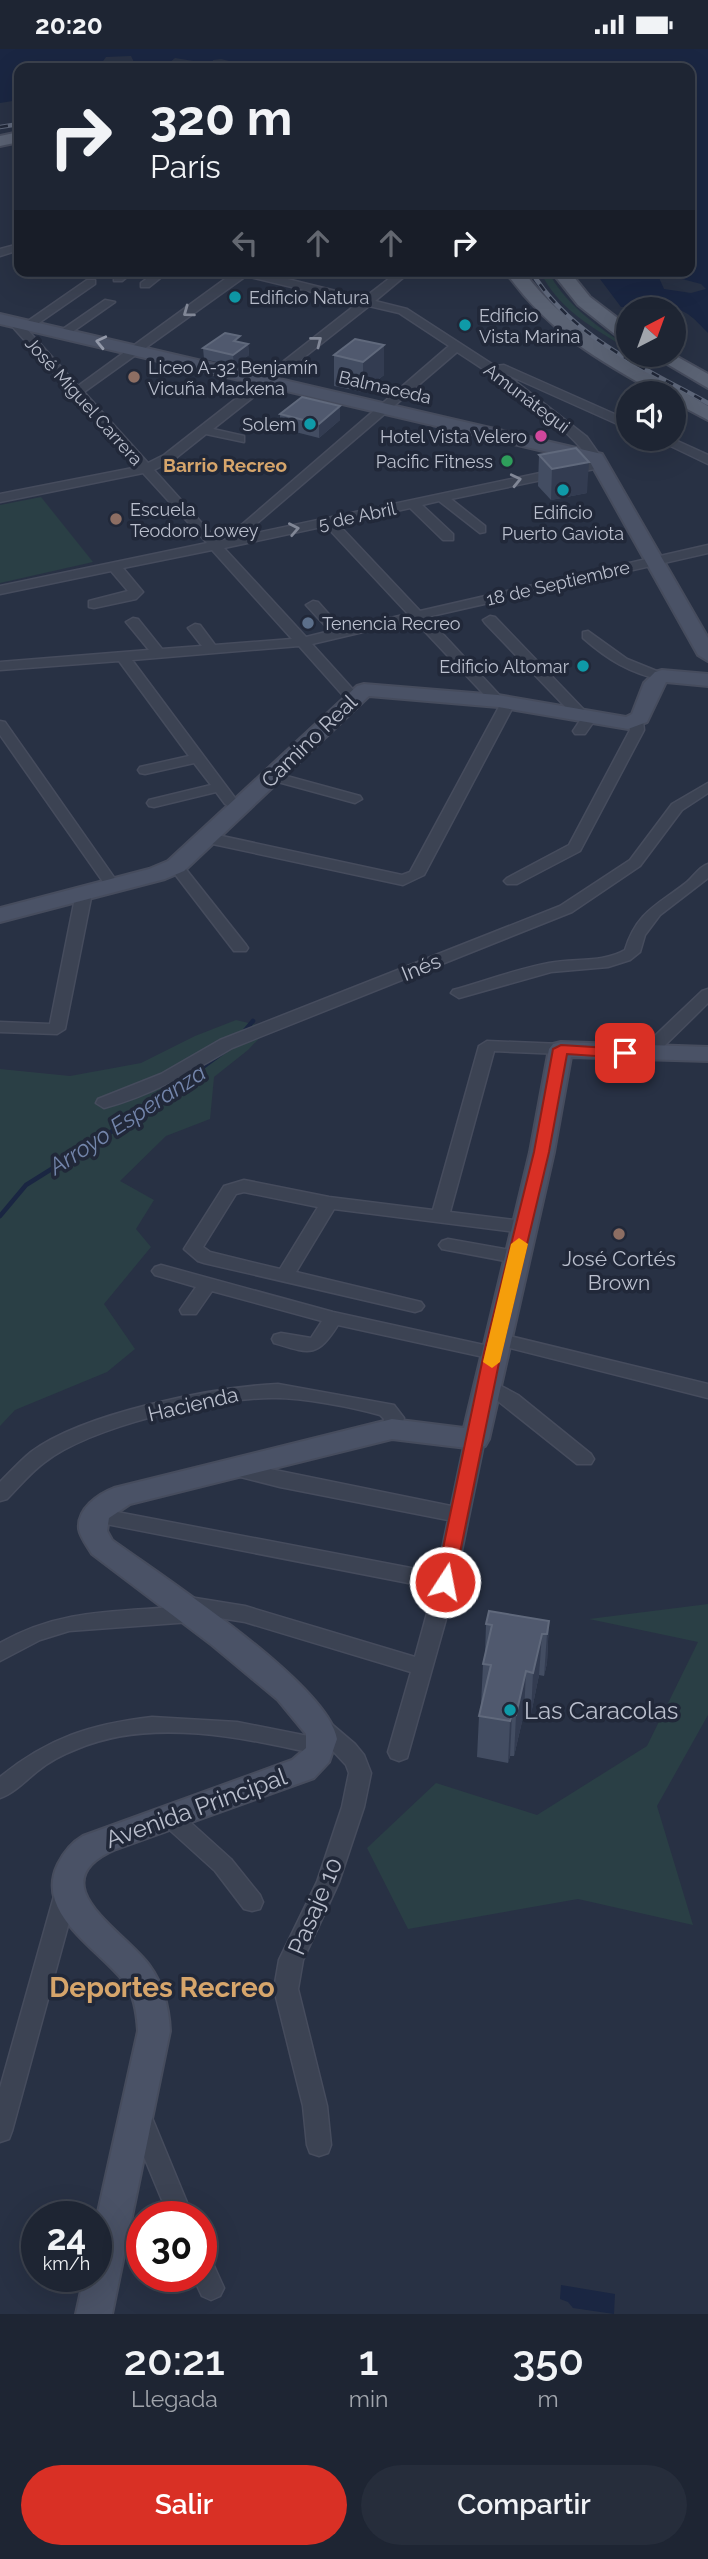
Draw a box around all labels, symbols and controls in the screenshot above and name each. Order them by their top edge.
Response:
text: 20:20 [35,10,103,40]
text: 320 m [150,89,292,146]
icon: right [35,91,126,182]
text: París [150,148,221,185]
icon: left [226,224,264,262]
icon: ahead [299,224,337,262]
icon: ahead [372,224,410,262]
icon: right [445,224,483,262]
place label: Edificio Natura [249,287,369,308]
marker: Edificio Natura [227,289,243,305]
north arrow [616,297,686,367]
map controls [616,297,686,451]
one-way arrow [183,303,196,316]
place label: Edificio Vista Marina [479,305,580,347]
marker: Edificio Vista Marina [457,317,473,333]
street label: José Miguel Carrera [21,333,147,469]
one-way arrow [96,336,108,351]
one-way arrow [309,337,322,349]
place label: Liceo A-32 Benjamín Vicuña Mackena [148,357,318,399]
street label: Amunátegui [480,359,574,437]
street label: Balmaceda [337,366,433,408]
marker: Liceo A-32 Benjamín Vicuña Mackena [126,369,142,385]
button: sound [616,381,686,451]
place label: Solem [242,414,296,435]
marker: Solem [302,416,318,432]
place label: Hotel Vista Velero [380,426,527,447]
marker: Hotel Vista Velero [533,428,549,444]
place label: Pacific Fitness [376,451,493,472]
marker: Pacific Fitness [499,453,515,469]
district label: Barrio Recreo [163,454,287,476]
one-way arrow [510,474,522,489]
marker: Edificio Puerto Gaviota [555,482,571,498]
street label: 5 de Abril [316,498,398,534]
place label: Escuela Teodoro Lowey [130,499,259,541]
place label: Edificio Puerto Gaviota [502,502,624,544]
marker: Escuela Teodoro Lowey [108,511,124,527]
one-way arrow [288,523,300,538]
street label: 18 de Septiembre [484,556,632,610]
place label: Tenencia Recreo [322,613,461,634]
marker: Tenencia Recreo [300,615,316,631]
place label: Edificio Altomar [439,656,570,677]
marker: Edificio Altomar [575,658,591,674]
street label: Camino Real [256,689,362,793]
street label: Inés [398,948,444,986]
pin [595,1023,655,1083]
icon: arrive [606,1034,644,1072]
water label: Arroyo Esperanza [42,1058,211,1181]
marker: José Cortés Brown [611,1226,627,1242]
place label: José Cortés Brown [562,1246,676,1295]
street label: Hacienda [145,1381,241,1427]
position arrow [408,1545,482,1619]
place label: Las Caracolas [524,1696,678,1725]
marker: Las Caracolas [502,1702,518,1718]
street label: Avenida Principal [101,1762,291,1854]
street label: Pasaje 10 [282,1853,348,1959]
district label: Deportes Recreo [49,1971,275,2004]
speed limit sign: 30 [126,2201,217,2292]
text: 24 [47,2217,86,2258]
text: km/h [43,2253,90,2274]
text: 20:21 [124,2336,225,2385]
text: 1 [359,2336,378,2385]
text: 350 [512,2336,584,2385]
text: Llegada [131,2385,218,2412]
text: min [349,2385,388,2412]
text: m [538,2385,559,2412]
button: Salir [21,2465,347,2545]
button: Compartir [361,2465,687,2545]

